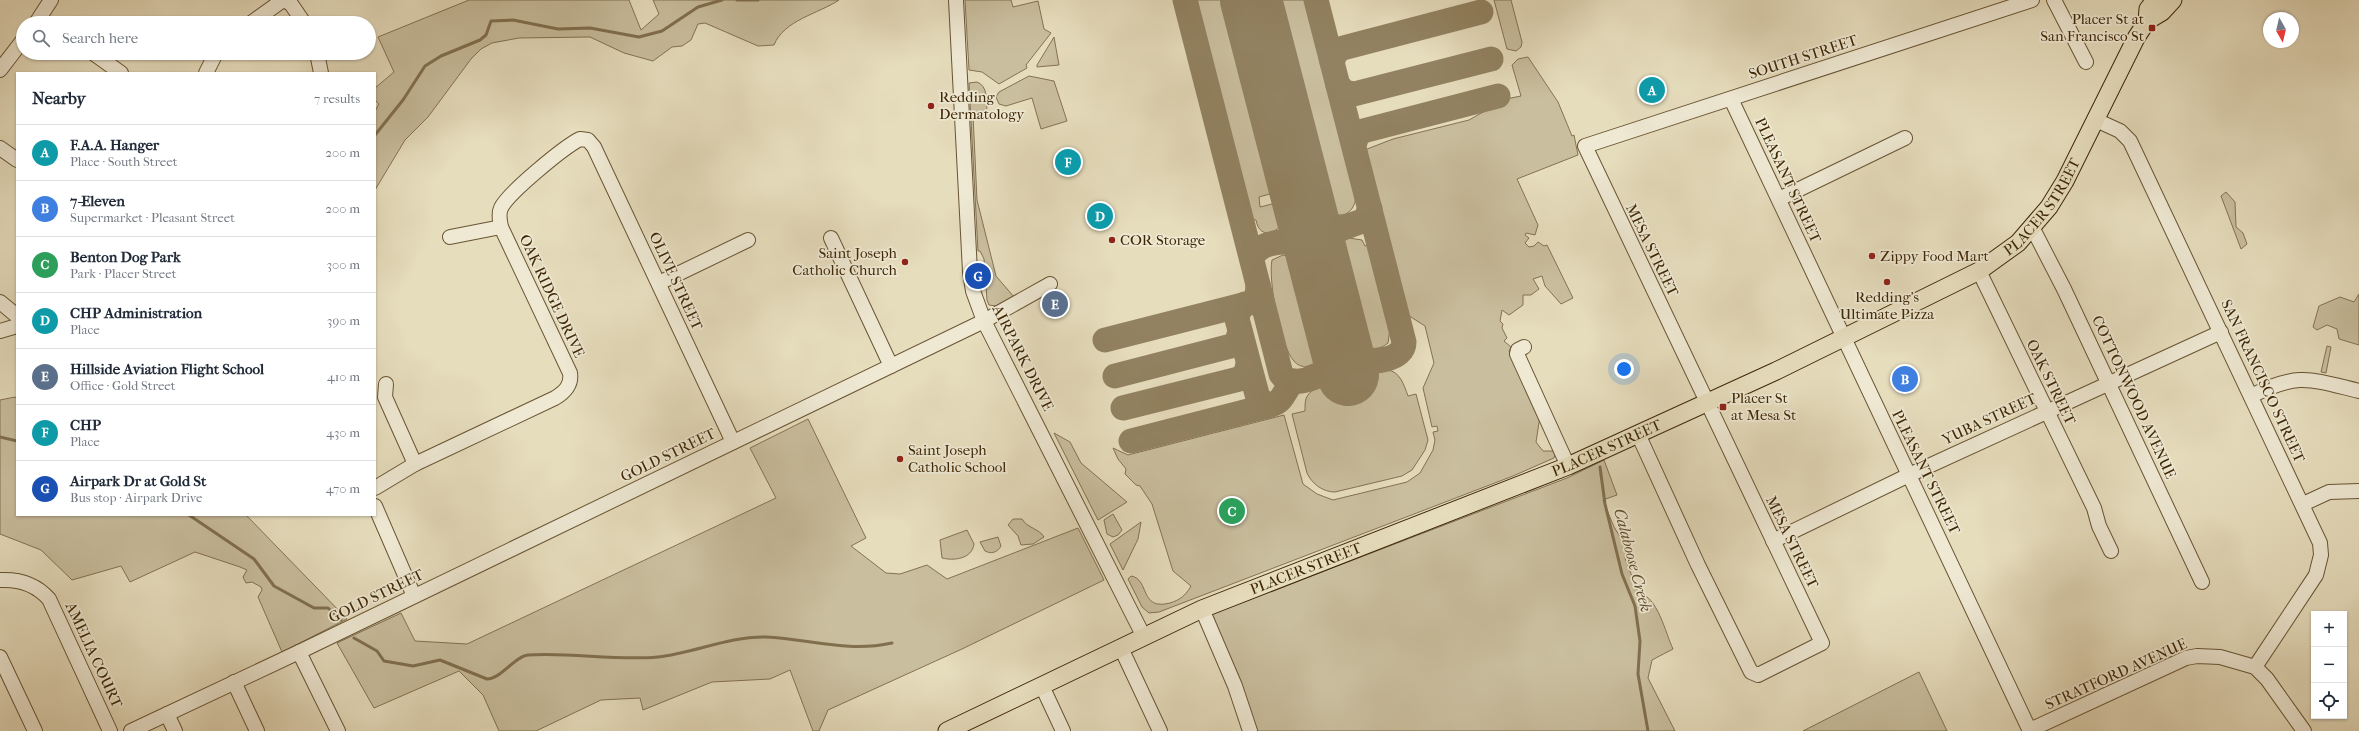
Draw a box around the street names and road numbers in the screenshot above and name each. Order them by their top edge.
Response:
street label: SOUTH STREET [1746,31,1861,83]
street label: PLEASANT STREET [1751,114,1825,246]
street label: PLACER STREET [2000,154,2084,259]
street label: MESA STREET [1622,201,1683,300]
street label: OLIVE STREET [645,229,707,334]
street label: OAK RIDGE DRIVE [516,232,588,360]
street label: SAN FRANCISCO STREET [2217,297,2309,466]
street label: AIRPARK DRIVE [989,302,1057,414]
street label: COTTONWOOD AVENUE [2088,312,2180,482]
street label: OAK STREET [2023,336,2080,428]
street label: YUBA STREET [1938,389,2040,449]
street label: PLEASANT STREET [1888,407,1964,538]
street label: PLACER STREET [1549,415,1665,480]
street label: GOLD STREET [618,424,719,486]
street label: MESA STREET [1762,493,1823,592]
street label: PLACER STREET [1247,538,1365,598]
street label: GOLD STREET [326,565,427,627]
street label: AMELIA COURT [61,598,127,711]
street label: STRATFORD AVENUE [2042,635,2190,713]

